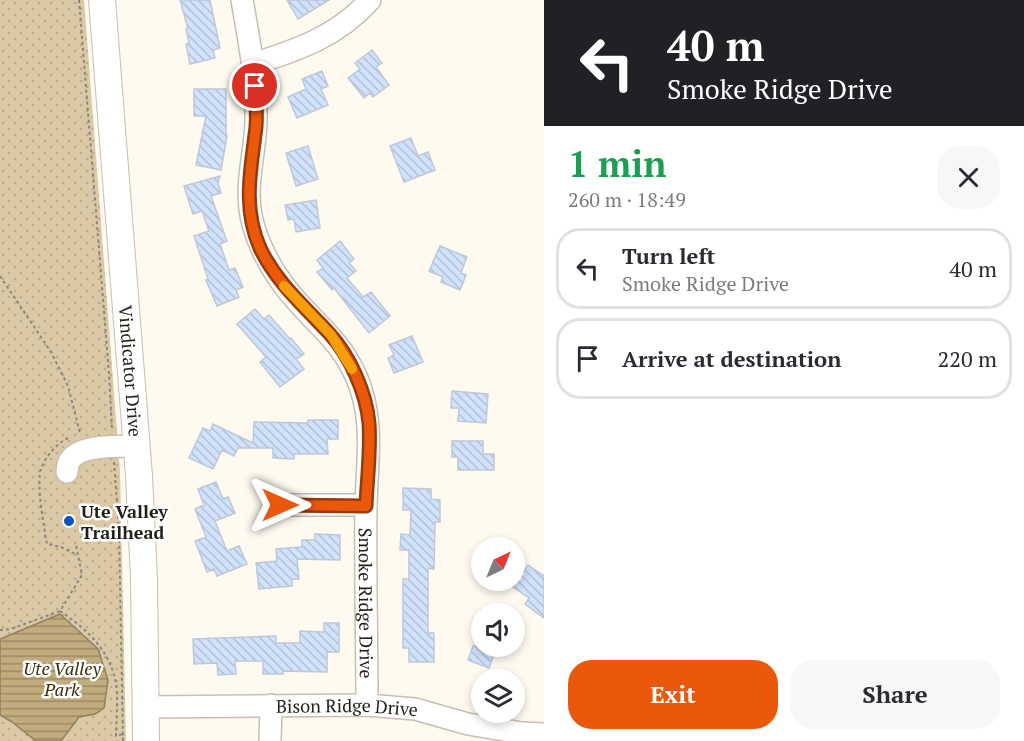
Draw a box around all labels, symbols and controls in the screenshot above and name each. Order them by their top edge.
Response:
text: 40 m [667,17,765,73]
icon: left [568,24,646,102]
pin [229,60,280,111]
icon: arrive [238,69,271,102]
text: Smoke Ridge Drive [667,71,893,107]
text: 1 min [568,140,666,187]
button: close [937,146,1000,209]
text: 260 m · 18:49 [568,186,686,213]
text: Turn left [622,241,715,270]
icon: left [571,252,604,285]
text: 40 m [949,254,997,283]
text: Smoke Ridge Drive [622,270,789,297]
street label: Vindicator Drive [114,304,148,438]
icon: arrive [571,342,604,375]
text: Arrive at destination [622,344,841,373]
text: 220 m [937,344,997,373]
position arrow [248,473,312,537]
place label: Ute Valley Trailhead [81,499,168,544]
marker: Ute Valley Trailhead [62,514,76,528]
street label: Smoke Ridge Drive [354,528,379,679]
north arrow [471,537,525,591]
map controls [471,537,525,723]
button: sound [471,603,525,657]
park label: Ute Valley Park [23,656,101,701]
button: Exit [568,660,778,729]
button: Share [790,660,1000,729]
button: layers [471,669,525,723]
street label: Bison Ridge Drive [276,693,419,721]

